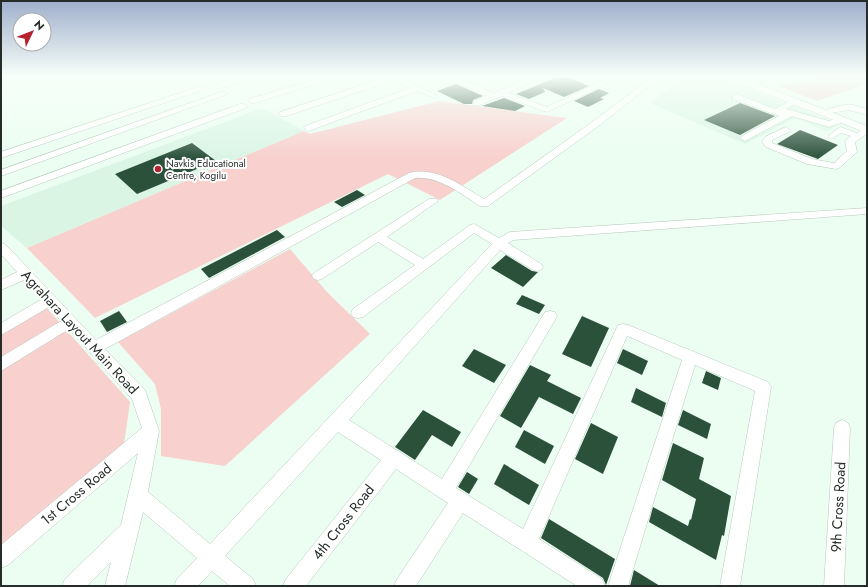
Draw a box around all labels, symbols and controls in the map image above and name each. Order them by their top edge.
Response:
north arrow [12,12,52,52]
text: N [30,17,48,34]
place label: Navkis Educational Centre, Kogilu [166,156,246,183]
marker: Navkis Educational Centre, Kogilu [153,164,163,174]
street label: Agrahara Layout Main Road [17,265,143,399]
street label: 1st Cross Road [36,458,116,530]
street label: 9th Cross Road [826,461,850,553]
street label: 4th Cross Road [307,480,379,564]

